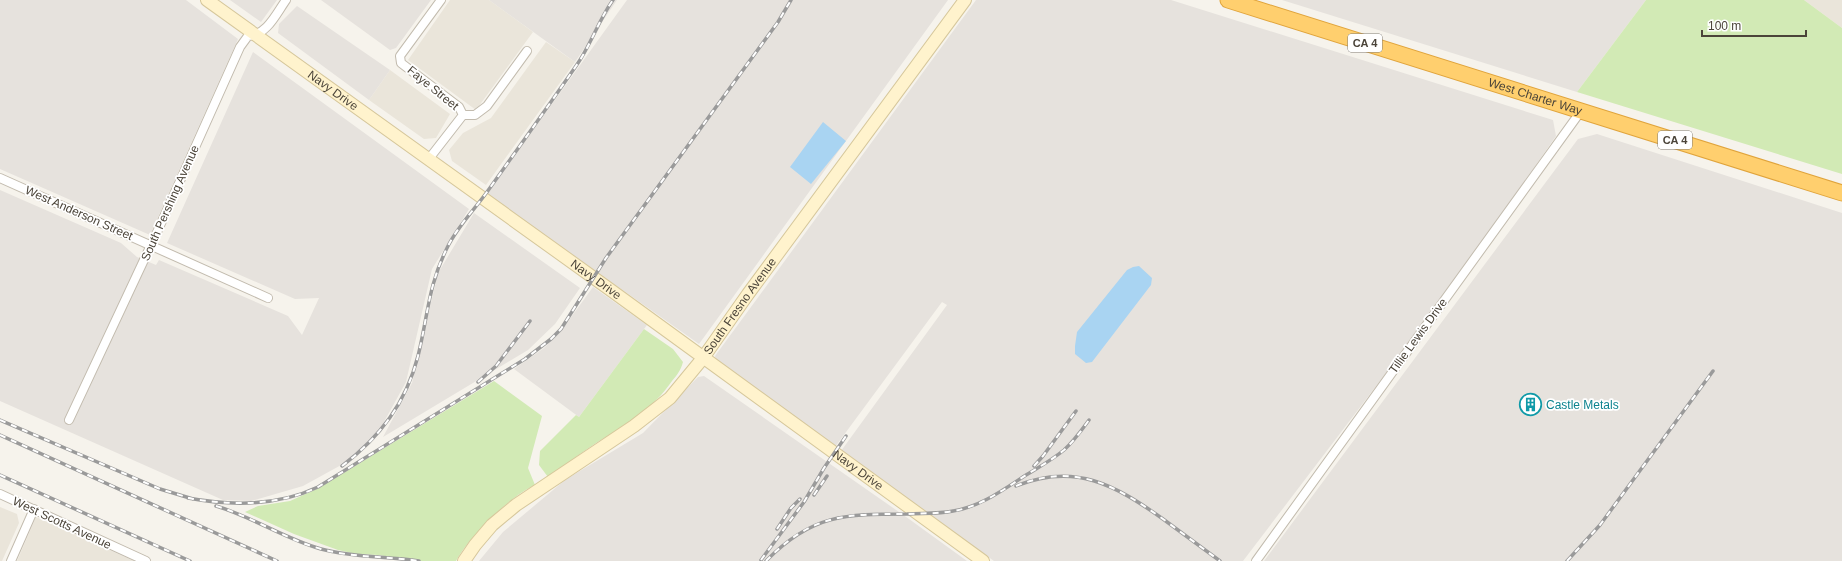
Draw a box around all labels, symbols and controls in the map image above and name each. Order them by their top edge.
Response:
scale bar [1702,12,1806,38]
text: 100 m [1708,19,1741,33]
road number: CA 4 [1348,34,1382,52]
street label: Faye Street [404,63,462,113]
street label: Navy Drive [305,68,361,113]
street label: West Charter Way [1487,75,1584,118]
road number: CA 4 [1658,131,1692,149]
street label: South Pershing Avenue [138,143,202,263]
street label: West Anderson Street [23,183,136,243]
street label: South Fresno Avenue [701,255,779,357]
street label: Navy Drive [568,257,624,303]
street label: Tillie Lewis Drive [1386,295,1450,376]
building icon: Castle Metals [1518,392,1544,418]
place label: Castle Metals [1546,398,1619,412]
street label: Navy Drive [830,447,886,493]
street label: West Scotts Avenue [11,494,114,552]

